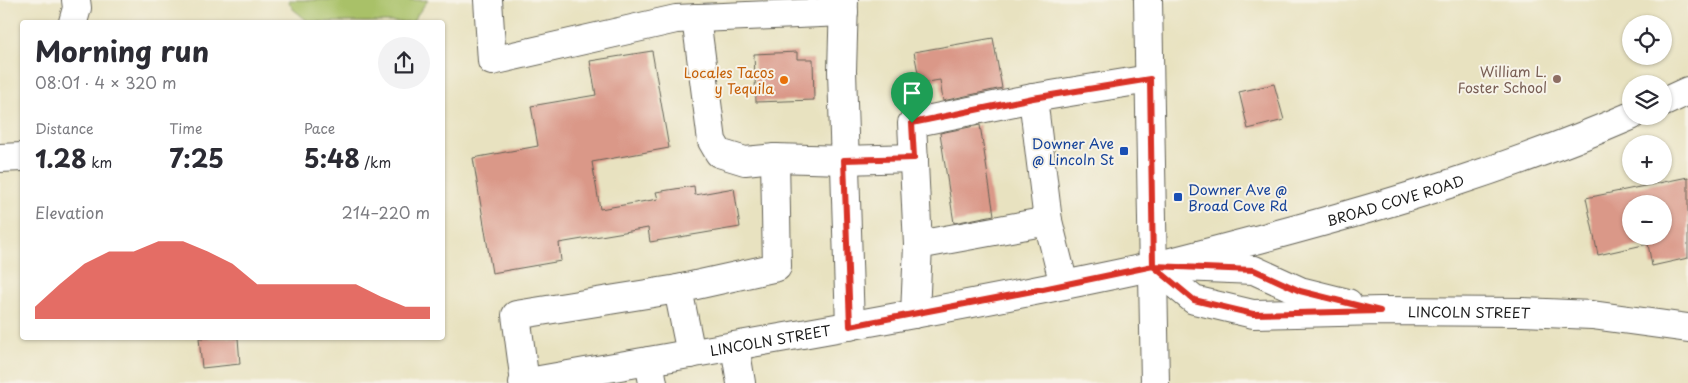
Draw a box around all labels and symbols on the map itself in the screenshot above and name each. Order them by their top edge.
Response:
place label: William L. Foster School [1457,61,1547,98]
place label: Locales Tacos y Tequila [684,62,774,99]
pin [891,72,933,123]
marker: William L. Foster School [1551,73,1563,85]
marker: Locales Tacos y Tequila [778,74,790,86]
place label: Downer Ave @ Lincoln St [1031,133,1114,170]
marker: Downer Ave @ Lincoln St [1118,145,1130,157]
street label: BROAD COVE ROAD [1324,169,1467,231]
place label: Downer Ave @ Broad Cove Rd [1188,179,1288,216]
marker: Downer Ave @ Broad Cove Rd [1172,191,1184,203]
street label: LINCOLN STREET [1408,301,1531,323]
street label: LINCOLN STREET [708,319,833,361]

